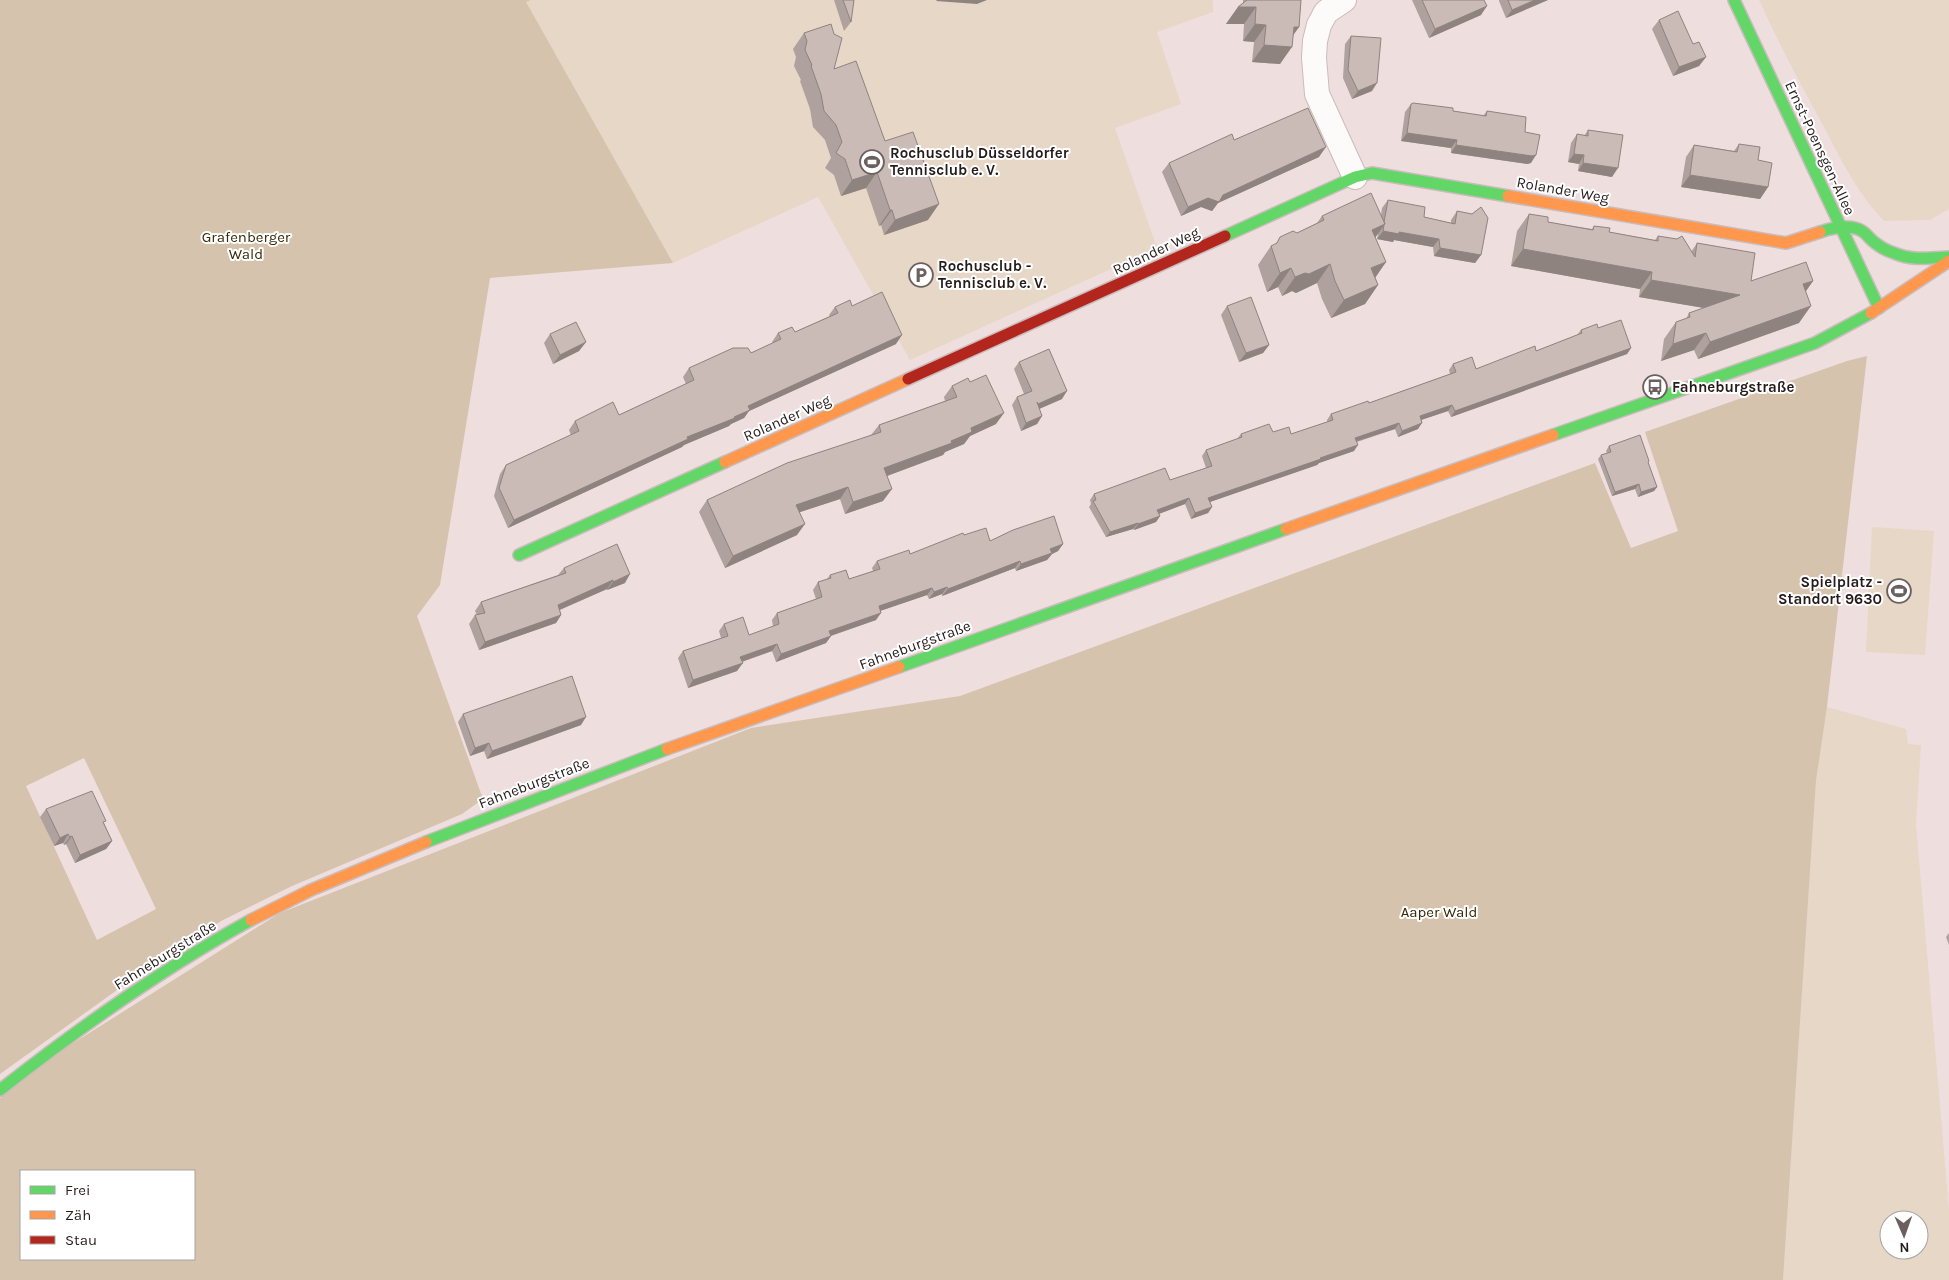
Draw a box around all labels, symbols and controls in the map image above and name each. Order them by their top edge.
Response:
street label: Ernst-Poensgen-Allee [1781,78,1859,218]
place label: Rochusclub Düsseldorfer Tennisclub e. V. [890,144,1069,179]
sports icon: Rochusclub Düsseldorfer Tennisclub e. V. [859,149,885,175]
street label: Rolander Weg [1515,173,1611,207]
street label: Rolander Weg [1110,223,1203,279]
park label: Grafenberger Wald [202,228,291,263]
place label: Rochusclub - Tennisclub e. V. [938,257,1046,292]
parking icon: Rochusclub - Tennisclub e. V. [908,262,934,288]
bus stop icon: Fahneburgstraße [1642,374,1668,400]
place label: Fahneburgstraße [1672,378,1795,396]
street label: Rolander Weg [741,391,834,445]
place label: Spielplatz - Standort 9630 [1778,573,1882,608]
sports icon: Spielplatz - Standort 9630 [1886,578,1912,604]
street label: Fahneburgstraße [857,616,973,674]
street label: Fahneburgstraße [476,754,592,812]
park label: Aaper Wald [1401,903,1477,921]
street label: Fahneburgstraße [110,916,220,994]
legend [20,1170,195,1260]
text: Frei [65,1181,90,1199]
text: Zäh [65,1206,91,1224]
north arrow [1879,1210,1929,1260]
text: Stau [65,1231,97,1249]
text: N [1899,1239,1910,1256]

